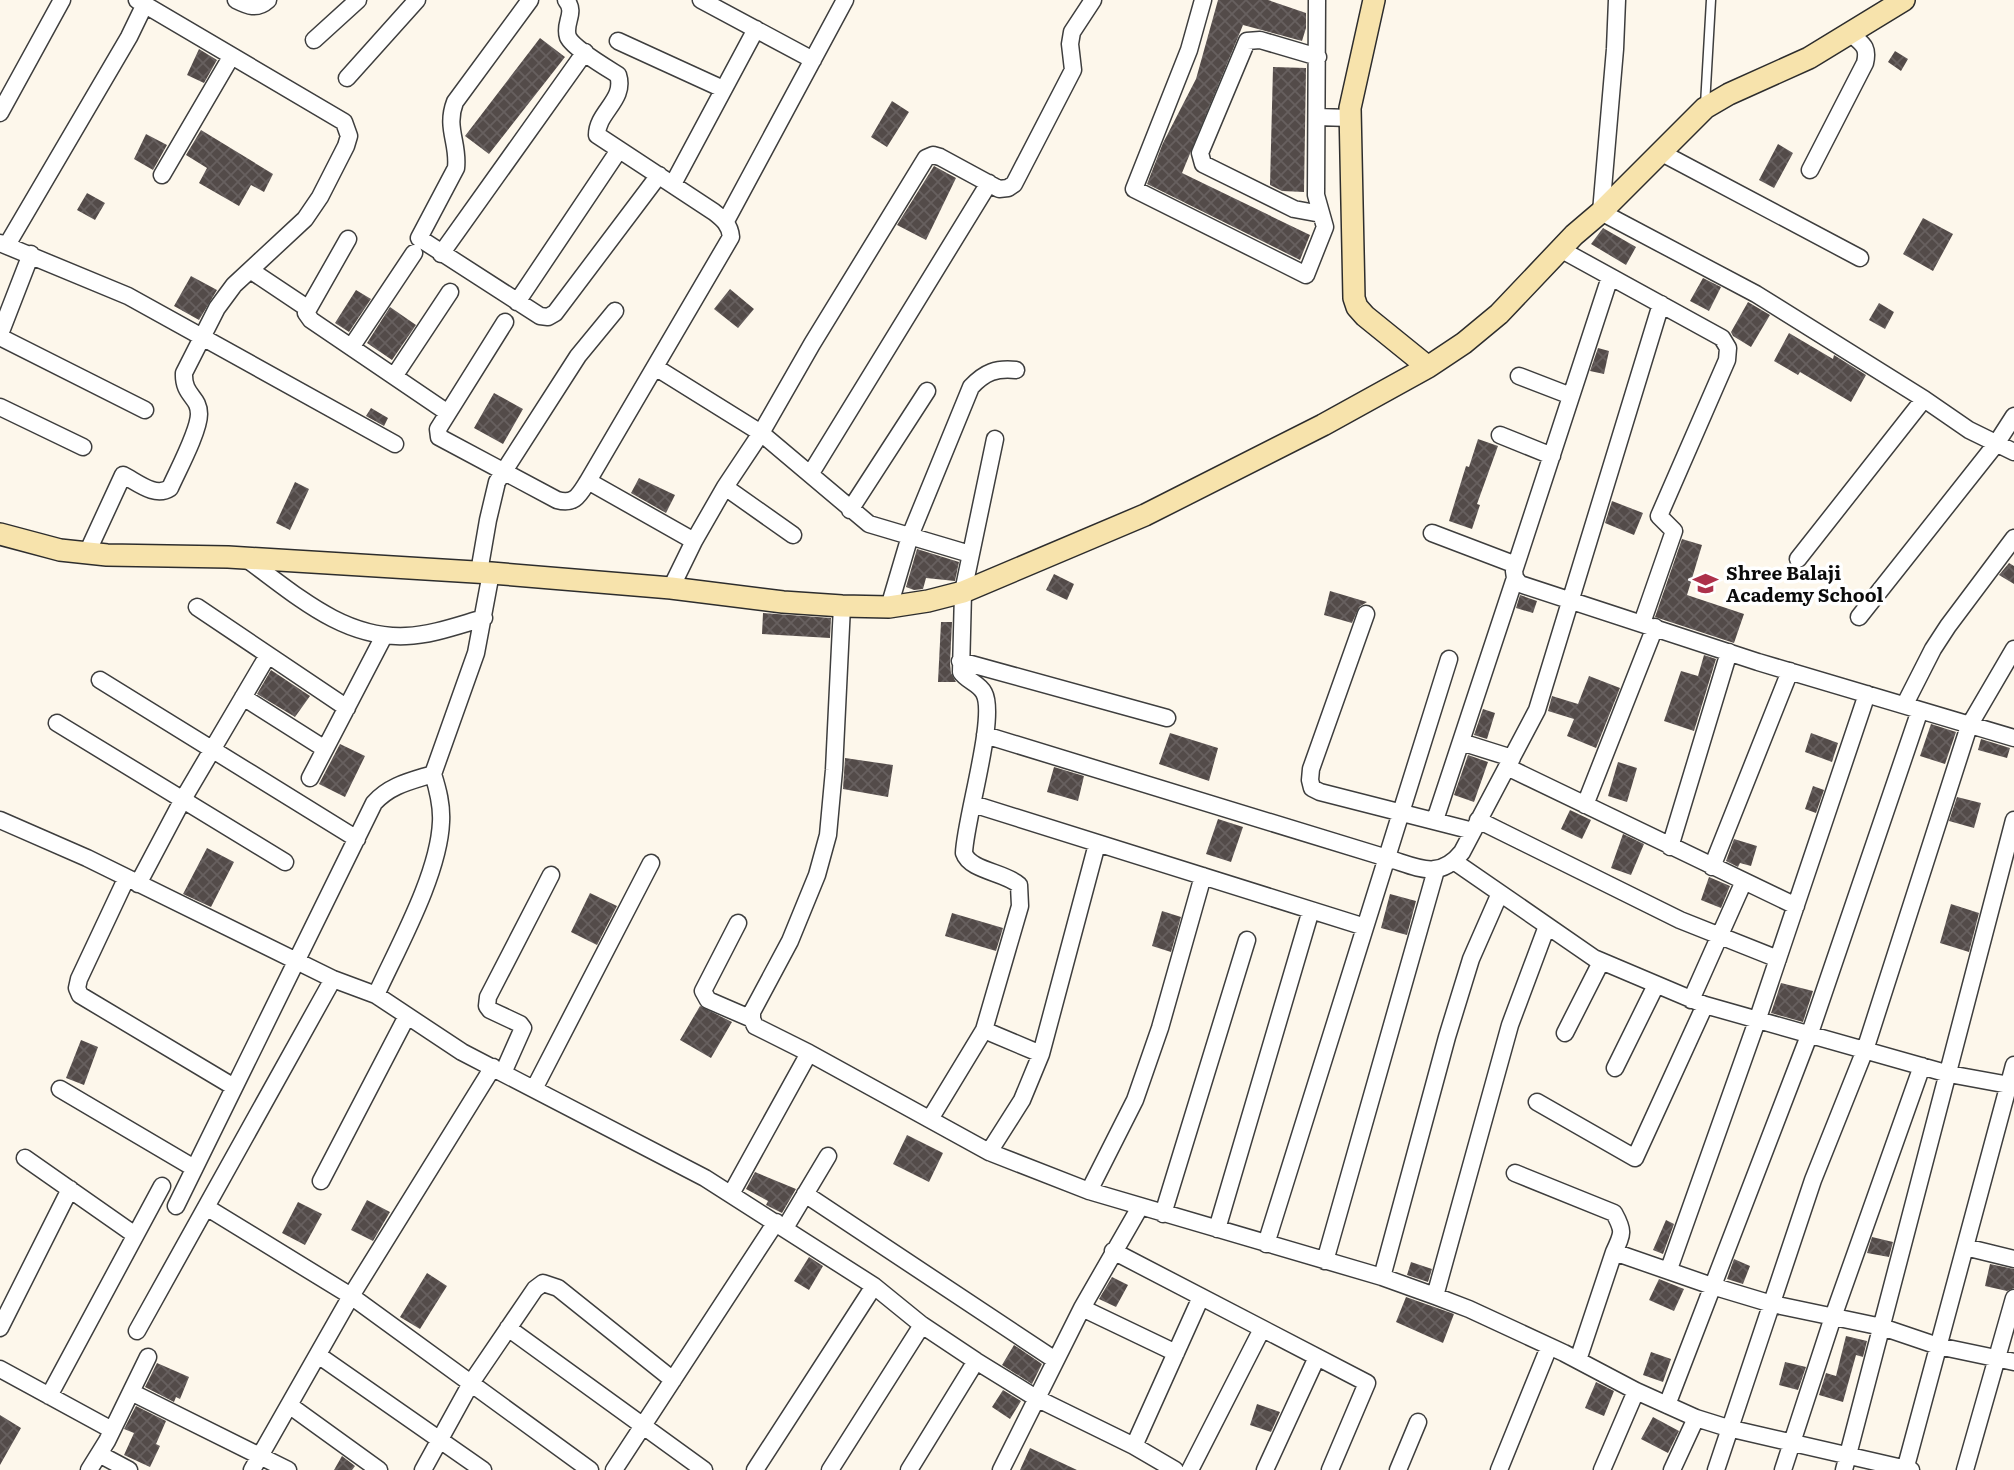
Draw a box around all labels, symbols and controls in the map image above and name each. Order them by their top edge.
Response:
place label: Shree Balaji Academy School [1726,558,1883,608]
school or university icon: Shree Balaji Academy School [1692,569,1720,597]

